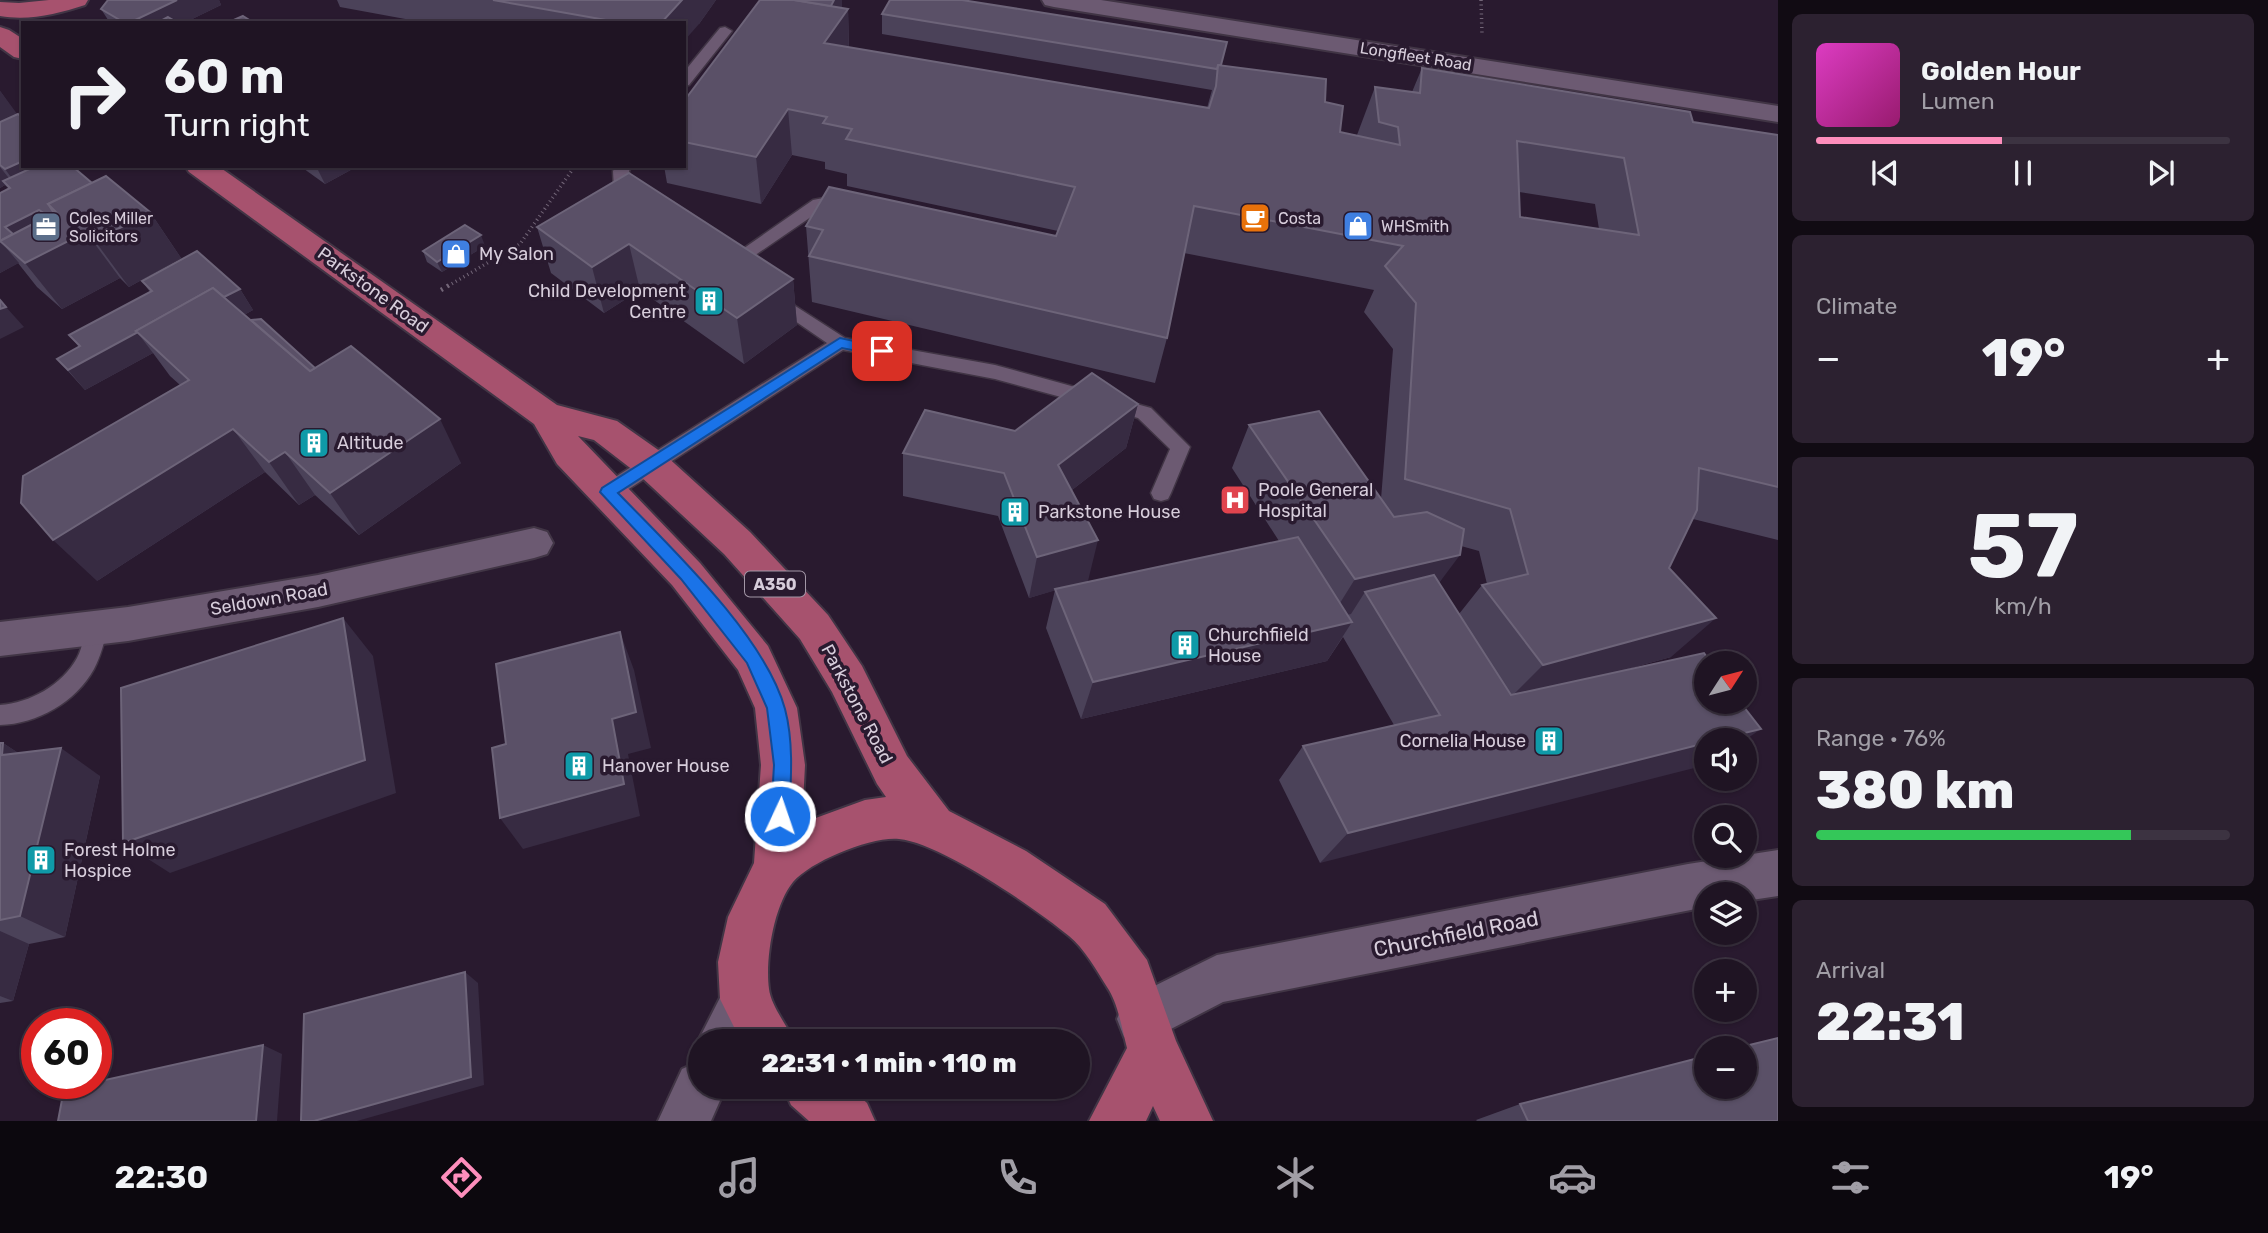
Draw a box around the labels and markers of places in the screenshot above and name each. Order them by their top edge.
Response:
cafe icon: Costa [1238,201,1272,235]
place label: Coles Miller Solicitors [69,209,153,246]
place label: Costa [1278,209,1321,228]
shop icon: WHSmith [1341,209,1375,243]
office icon: Coles Miller Solicitors [29,210,63,244]
place label: WHSmith [1381,217,1449,236]
shop icon: My Salon [439,237,473,271]
place label: My Salon [479,243,554,265]
place label: Child Development Centre [528,280,686,323]
building icon: Child Development Centre [692,284,726,318]
pin [852,321,912,381]
building icon: Altitude [297,426,331,460]
place label: Altitude [337,432,404,454]
place label: Poole General Hospital [1258,479,1373,522]
hospital icon: Poole General Hospital [1218,483,1252,517]
building icon: Parkstone House [998,495,1032,529]
place label: Parkstone House [1038,501,1181,523]
place label: Churchfiield House [1208,624,1309,667]
building icon: Churchfiield House [1168,628,1202,662]
building icon: Cornelia House [1532,724,1566,758]
place label: Cornelia House [1399,730,1526,752]
building icon: Hanover House [562,749,596,783]
place label: Hanover House [602,755,730,777]
place label: Forest Holme Hospice [64,839,176,882]
building icon: Forest Holme Hospice [24,843,58,877]

